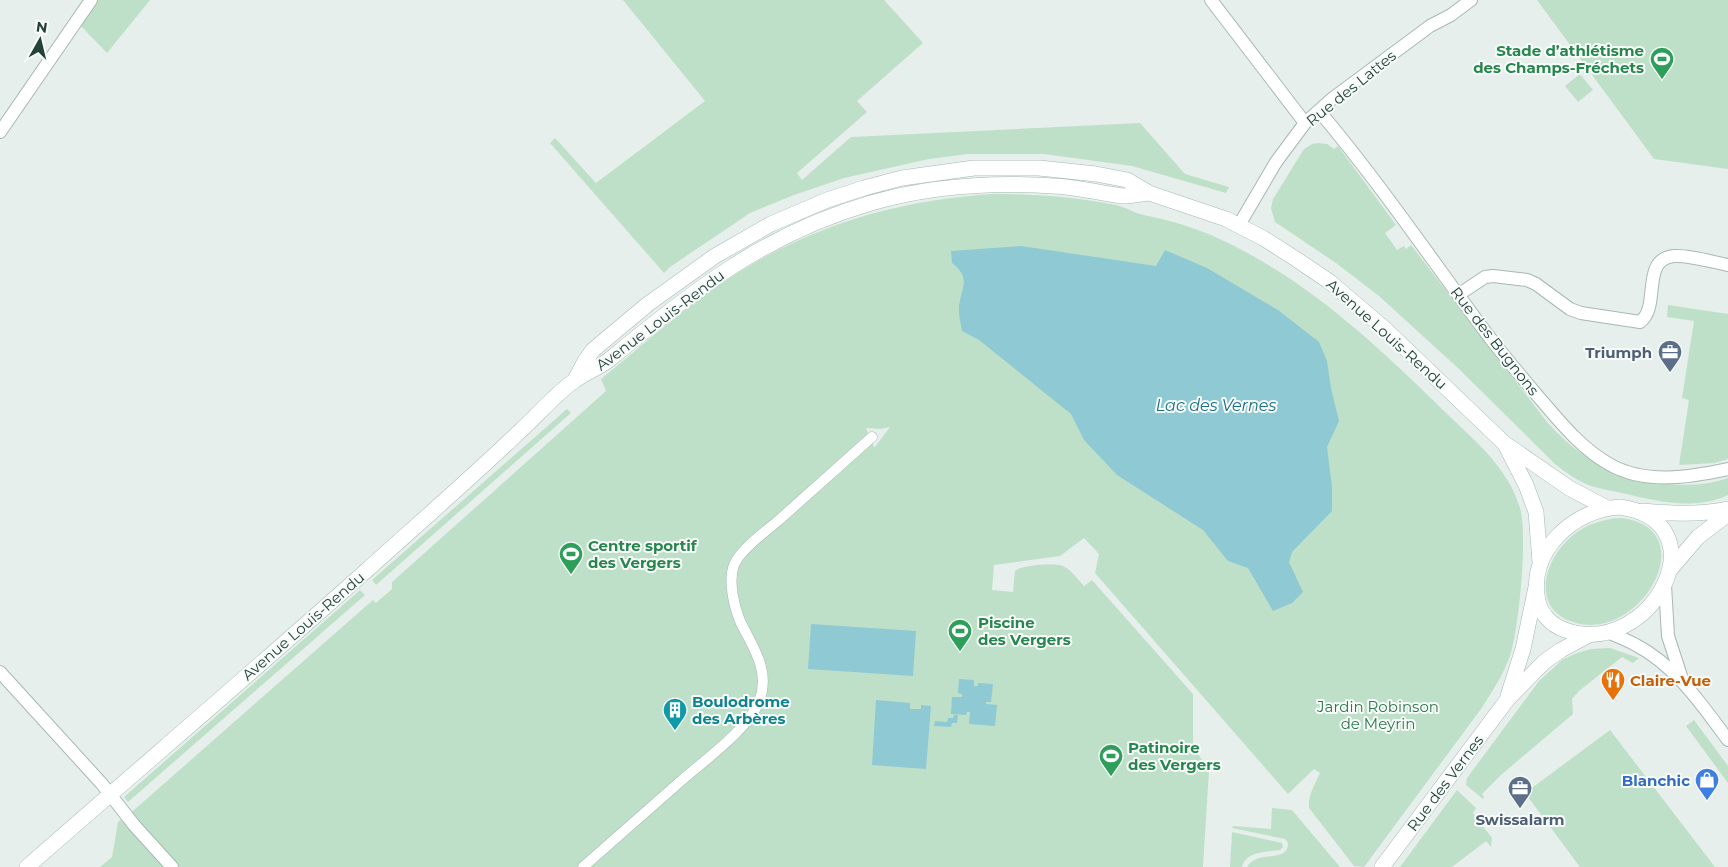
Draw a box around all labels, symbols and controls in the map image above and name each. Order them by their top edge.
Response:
north arrow [15,15,65,65]
text: N [35,17,49,37]
place label: Stade d’athlétisme des Champs-Fréchets [1473,41,1644,77]
street label: Rue des Lattes [1302,46,1400,130]
sports icon: Stade d’athlétisme des Champs-Fréchets [1649,46,1675,80]
street label: Avenue Louis-Rendu [592,265,728,375]
street label: Avenue Louis-Rendu [1323,275,1451,393]
street label: Rue des Bugnons [1447,283,1543,399]
office icon: Triumph [1657,339,1683,373]
place label: Triumph [1585,343,1652,362]
water label: Lac des Vernes [1156,396,1276,415]
place label: Centre sportif des Vergers [588,536,698,572]
sports icon: Centre sportif des Vergers [558,541,584,575]
street label: Avenue Louis-Rendu [238,568,368,684]
place label: Piscine des Vergers [978,613,1071,649]
sports icon: Piscine des Vergers [947,618,973,652]
restaurant icon: Claire-Vue [1600,667,1626,701]
place label: Claire-Vue [1630,671,1711,690]
place label: Boulodrome des Arbères [692,692,790,728]
building icon: Boulodrome des Arbères [662,697,688,731]
park label: Jardin Robinson de Meyrin [1316,697,1439,733]
street label: Rue des Vernes [1403,731,1487,835]
place label: Patinoire des Vergers [1128,738,1221,774]
sports icon: Patinoire des Vergers [1098,743,1124,777]
shop icon: Blanchic [1694,767,1720,801]
place label: Blanchic [1622,771,1690,790]
office icon: Swissalarm [1507,775,1533,809]
place label: Swissalarm [1475,810,1565,829]

